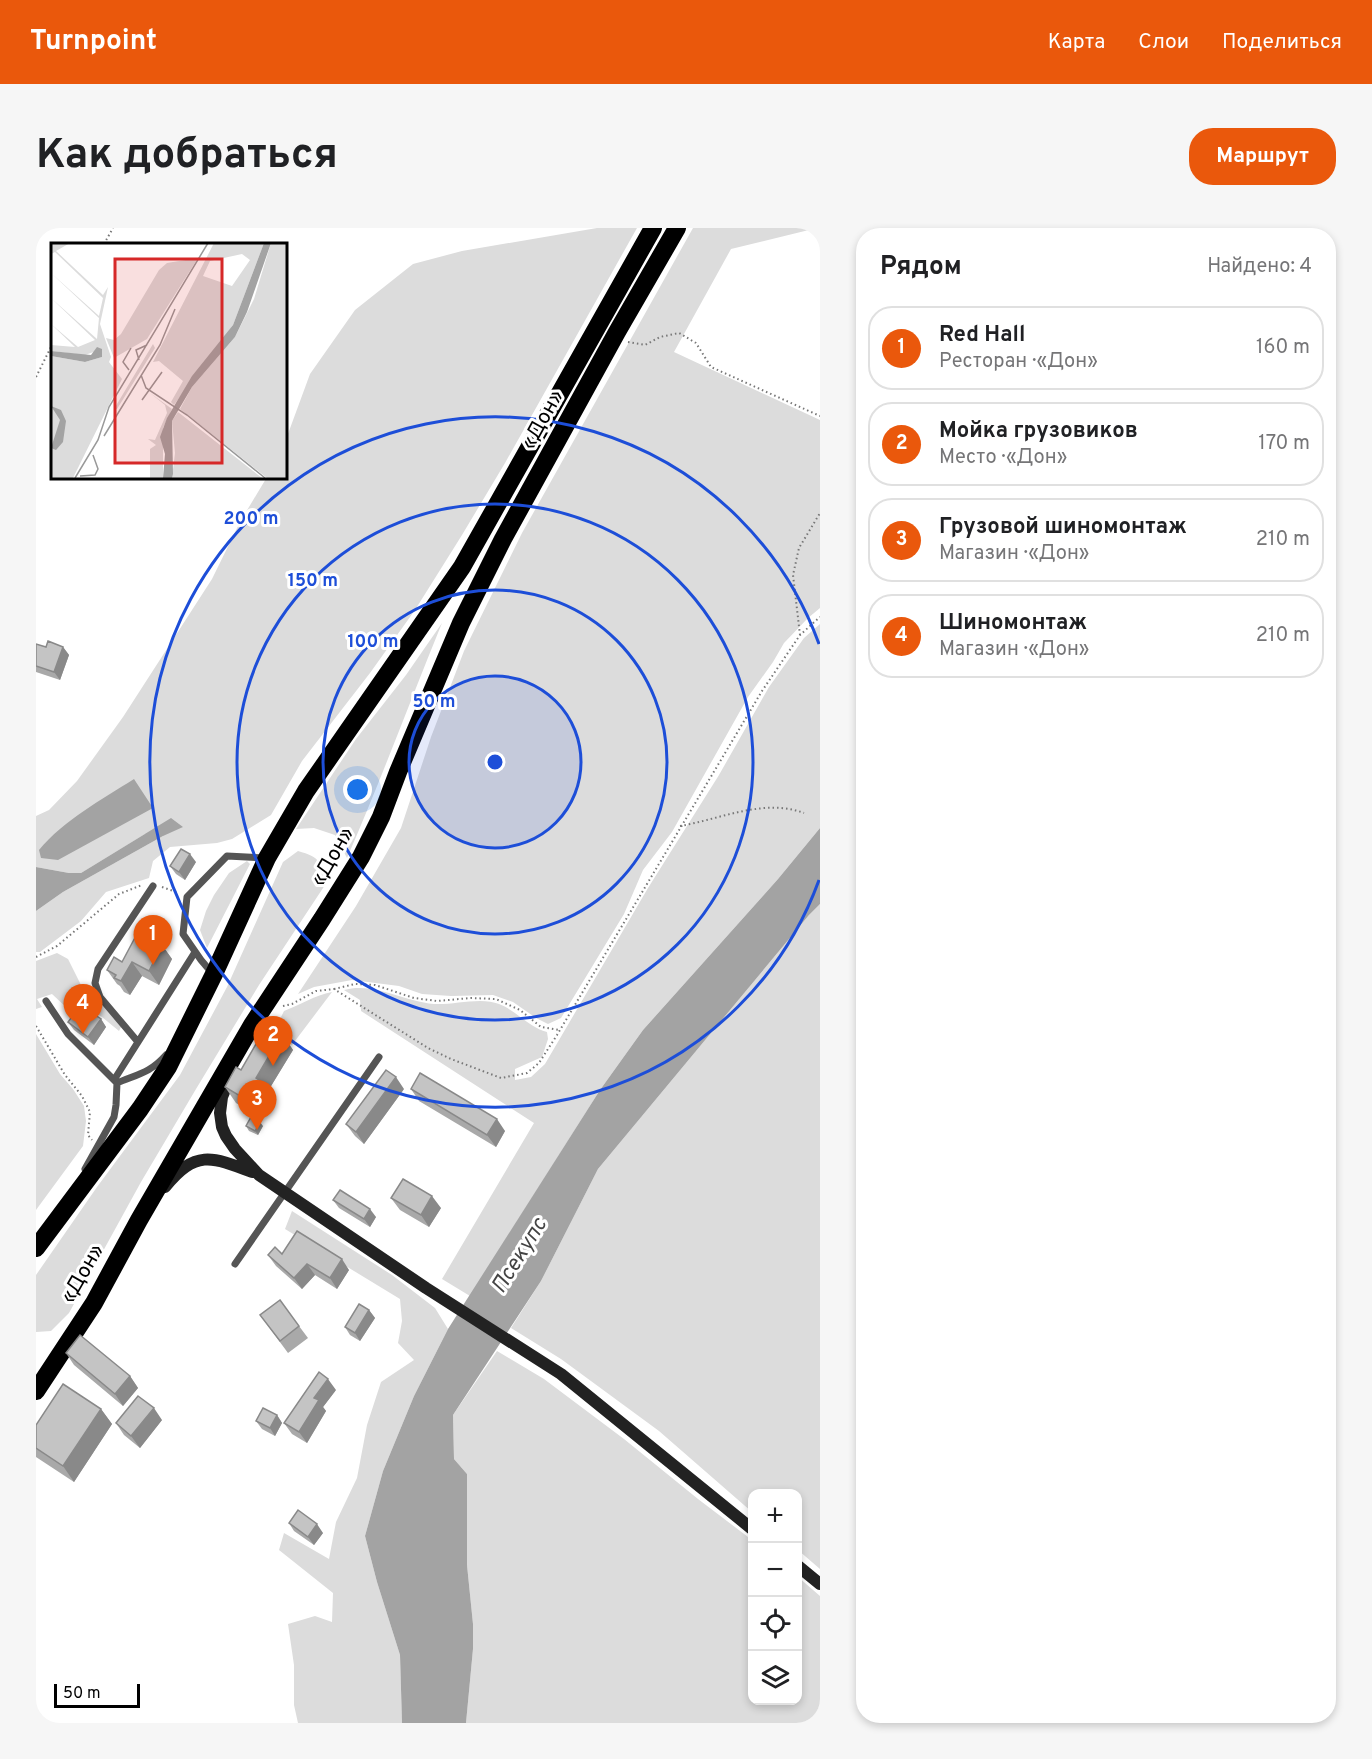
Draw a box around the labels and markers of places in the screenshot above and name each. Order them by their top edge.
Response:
centre of rings [485,752,505,772]
pin: 1 [134,916,172,965]
pin: 4 [64,984,102,1034]
pin: 2 [254,1016,292,1066]
pin: 3 [238,1080,276,1130]

